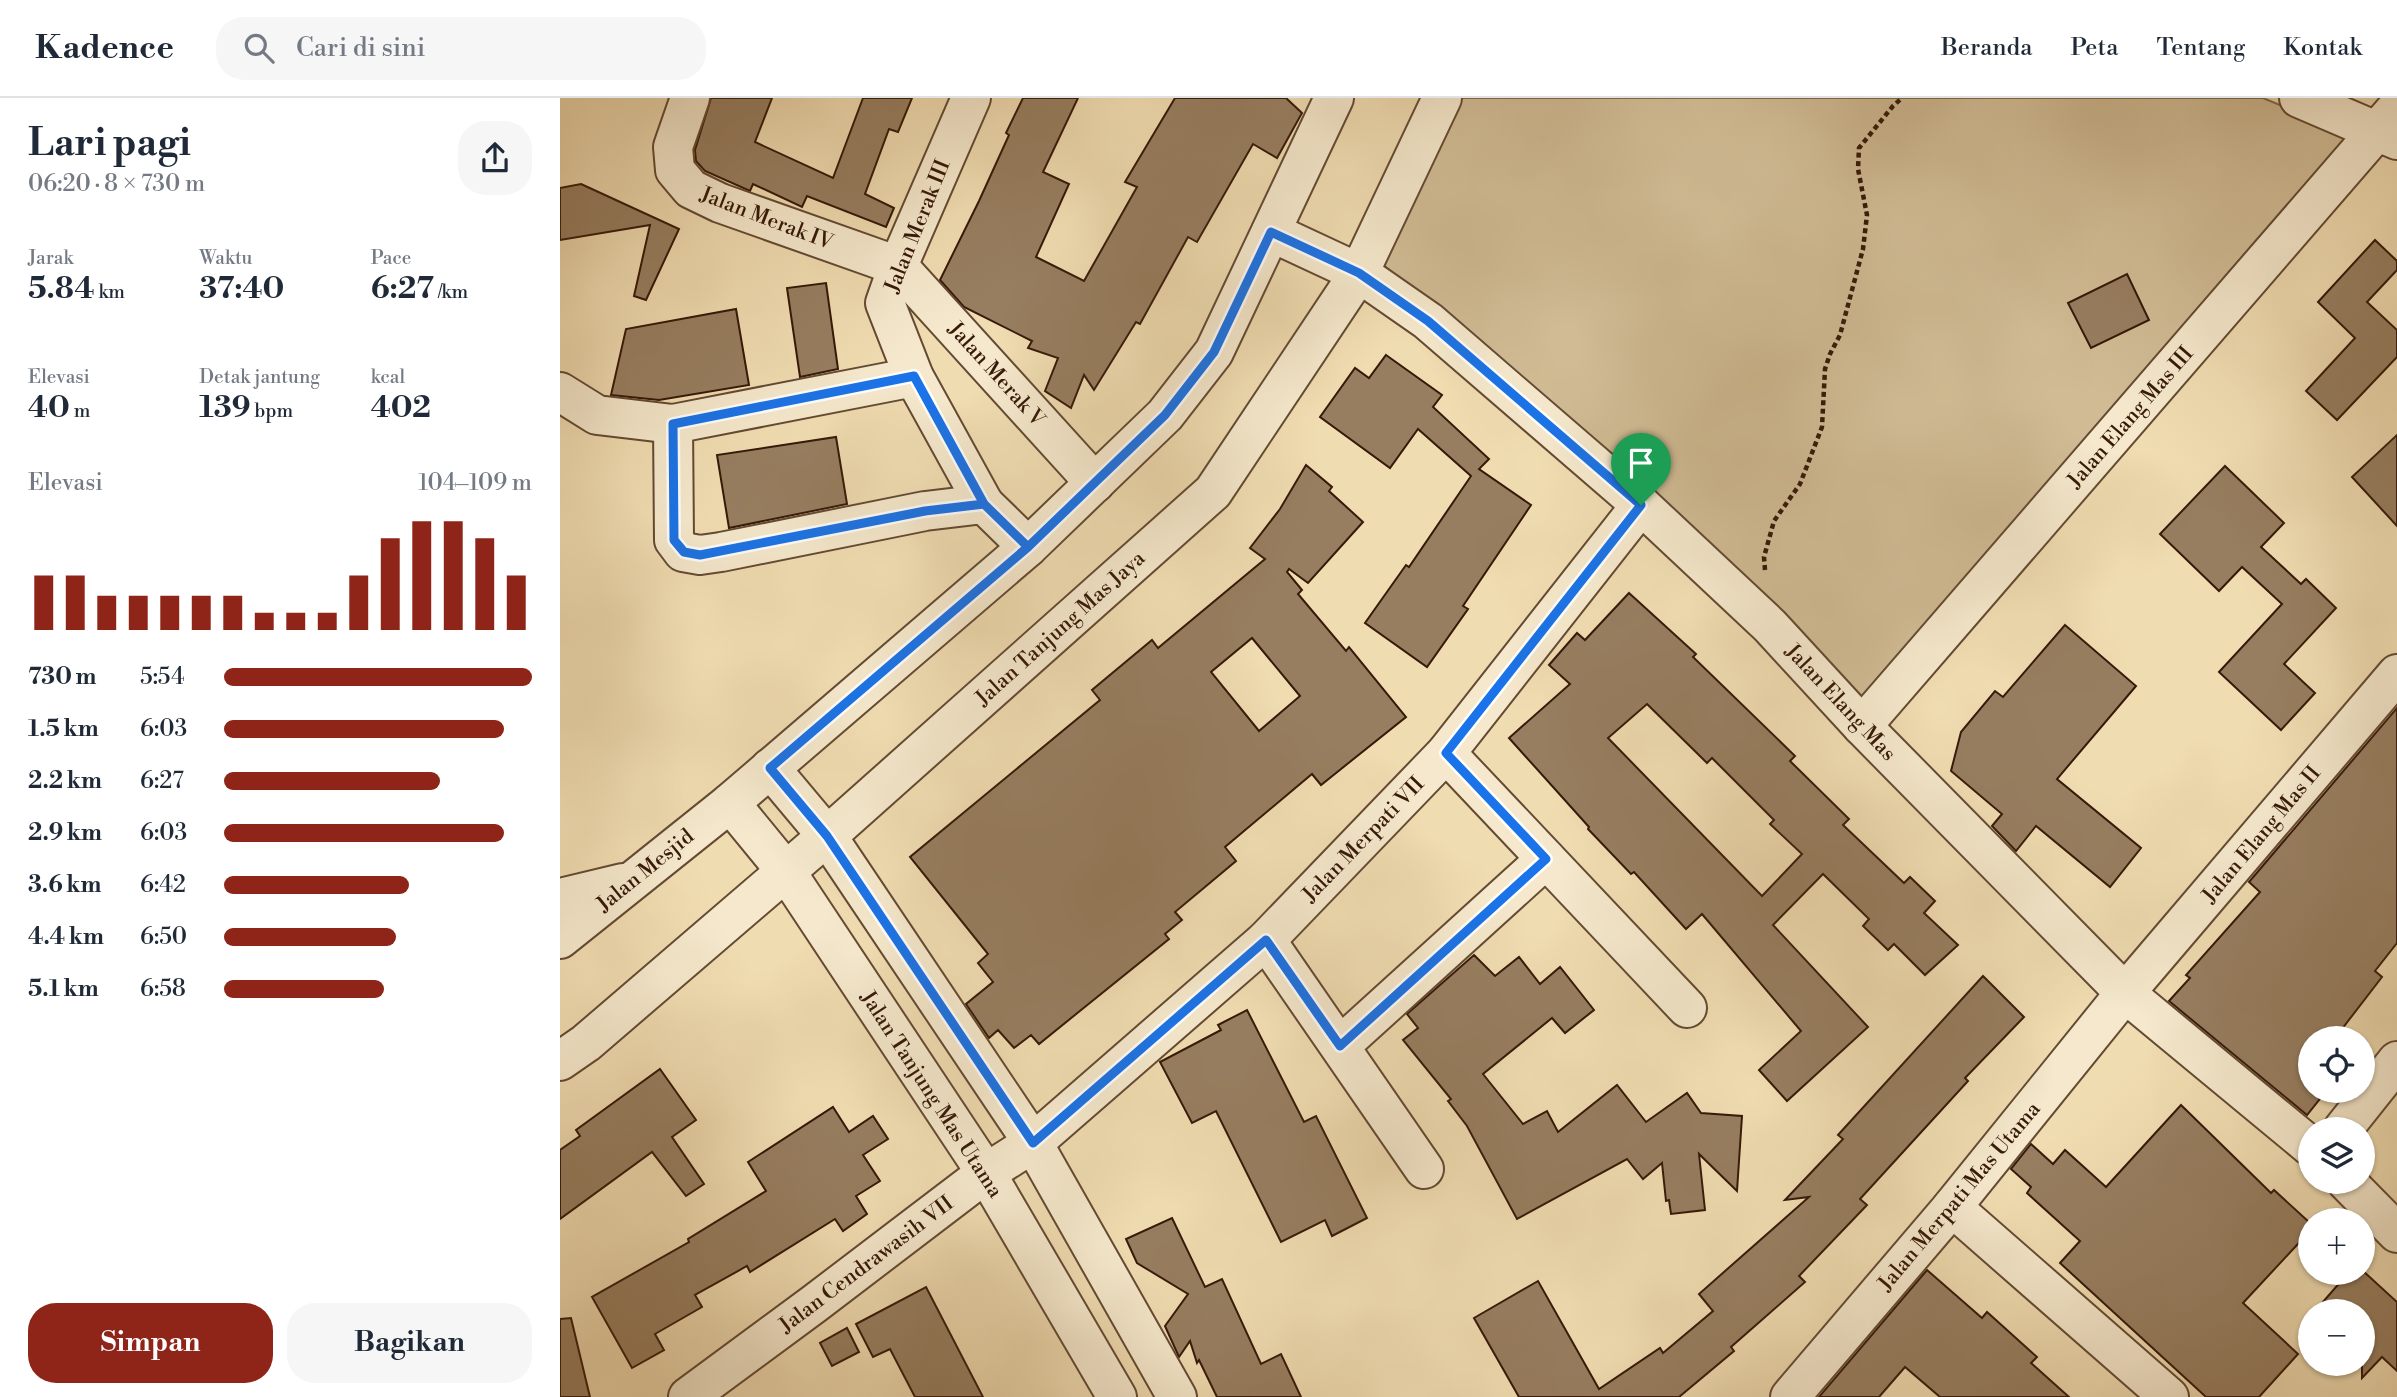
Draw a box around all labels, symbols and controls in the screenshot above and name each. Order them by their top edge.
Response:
search box [216,17,706,80]
text: Kadence [35,28,174,69]
icon: search [240,29,278,67]
text: Cari di sini [296,32,425,64]
text: Beranda [1941,33,2032,63]
text: Peta [2070,33,2118,63]
text: Tentang [2156,33,2245,63]
text: Kontak [2283,33,2362,63]
text: Lari pagi [28,120,191,167]
button: share [458,121,532,195]
street label: Jalan Merak III [879,156,956,298]
text: 06:20 · 8 × 730 m [28,170,205,198]
street label: Jalan Merak IV [696,181,838,257]
text: Jarak [28,246,73,270]
text: Waktu [199,246,252,270]
text: Pace [371,246,411,270]
text: 5.84 [28,270,95,308]
text: 37:40 [199,270,284,308]
text: 6:27 [371,270,434,308]
text: km [95,280,125,304]
text: /km [434,280,468,304]
street label: Jalan Merak V [942,316,1051,433]
street label: Jalan Elang Mas III [2062,342,2199,494]
text: Elevasi [28,365,90,389]
text: Detak jantung [199,365,320,389]
text: kcal [371,365,405,389]
text: 40 [28,389,70,427]
text: 139 [199,389,251,427]
text: 402 [371,389,431,427]
text: m [70,399,90,423]
text: bpm [251,399,293,423]
pin [1611,433,1671,505]
icon: arrive [1622,444,1660,482]
text: Elevasi [28,469,103,497]
text: 104–109 m [418,469,532,497]
street label: Jalan Tanjung Mas Jaya [970,545,1151,712]
street label: Jalan Elang Mas [1779,638,1901,767]
text: 730 m [28,663,96,691]
text: 5:54 [140,663,185,691]
text: 1.5 km [28,715,99,743]
text: 6:03 [140,715,187,743]
street label: Jalan Elang Mas II [2196,761,2327,909]
text: 2.2 km [28,767,102,795]
text: 6:27 [140,767,184,795]
street label: Jalan Merpati VII [1297,772,1430,909]
text: 2.9 km [28,819,102,847]
text: 6:03 [140,819,187,847]
street label: Jalan Mesjid [591,824,699,918]
text: 3.6 km [28,871,101,899]
text: 6:42 [140,871,186,899]
text: 4.4 km [28,923,104,951]
text: 6:50 [140,923,187,951]
text: 5.1 km [28,975,99,1003]
text: 6:58 [140,975,186,1003]
street label: Jalan Tanjung Mas Utama [854,985,1008,1203]
map controls [2298,1026,2375,1376]
button: locate [2298,1026,2375,1103]
street label: Jalan Merpati Mas Utama [1872,1097,2047,1297]
button: layers [2298,1117,2375,1194]
street label: Jalan Cendrawasih VII [774,1191,959,1339]
button: + [2298,1208,2375,1285]
button: − [2298,1299,2375,1376]
button: Simpan [28,1303,273,1383]
button: Bagikan [287,1303,532,1383]

